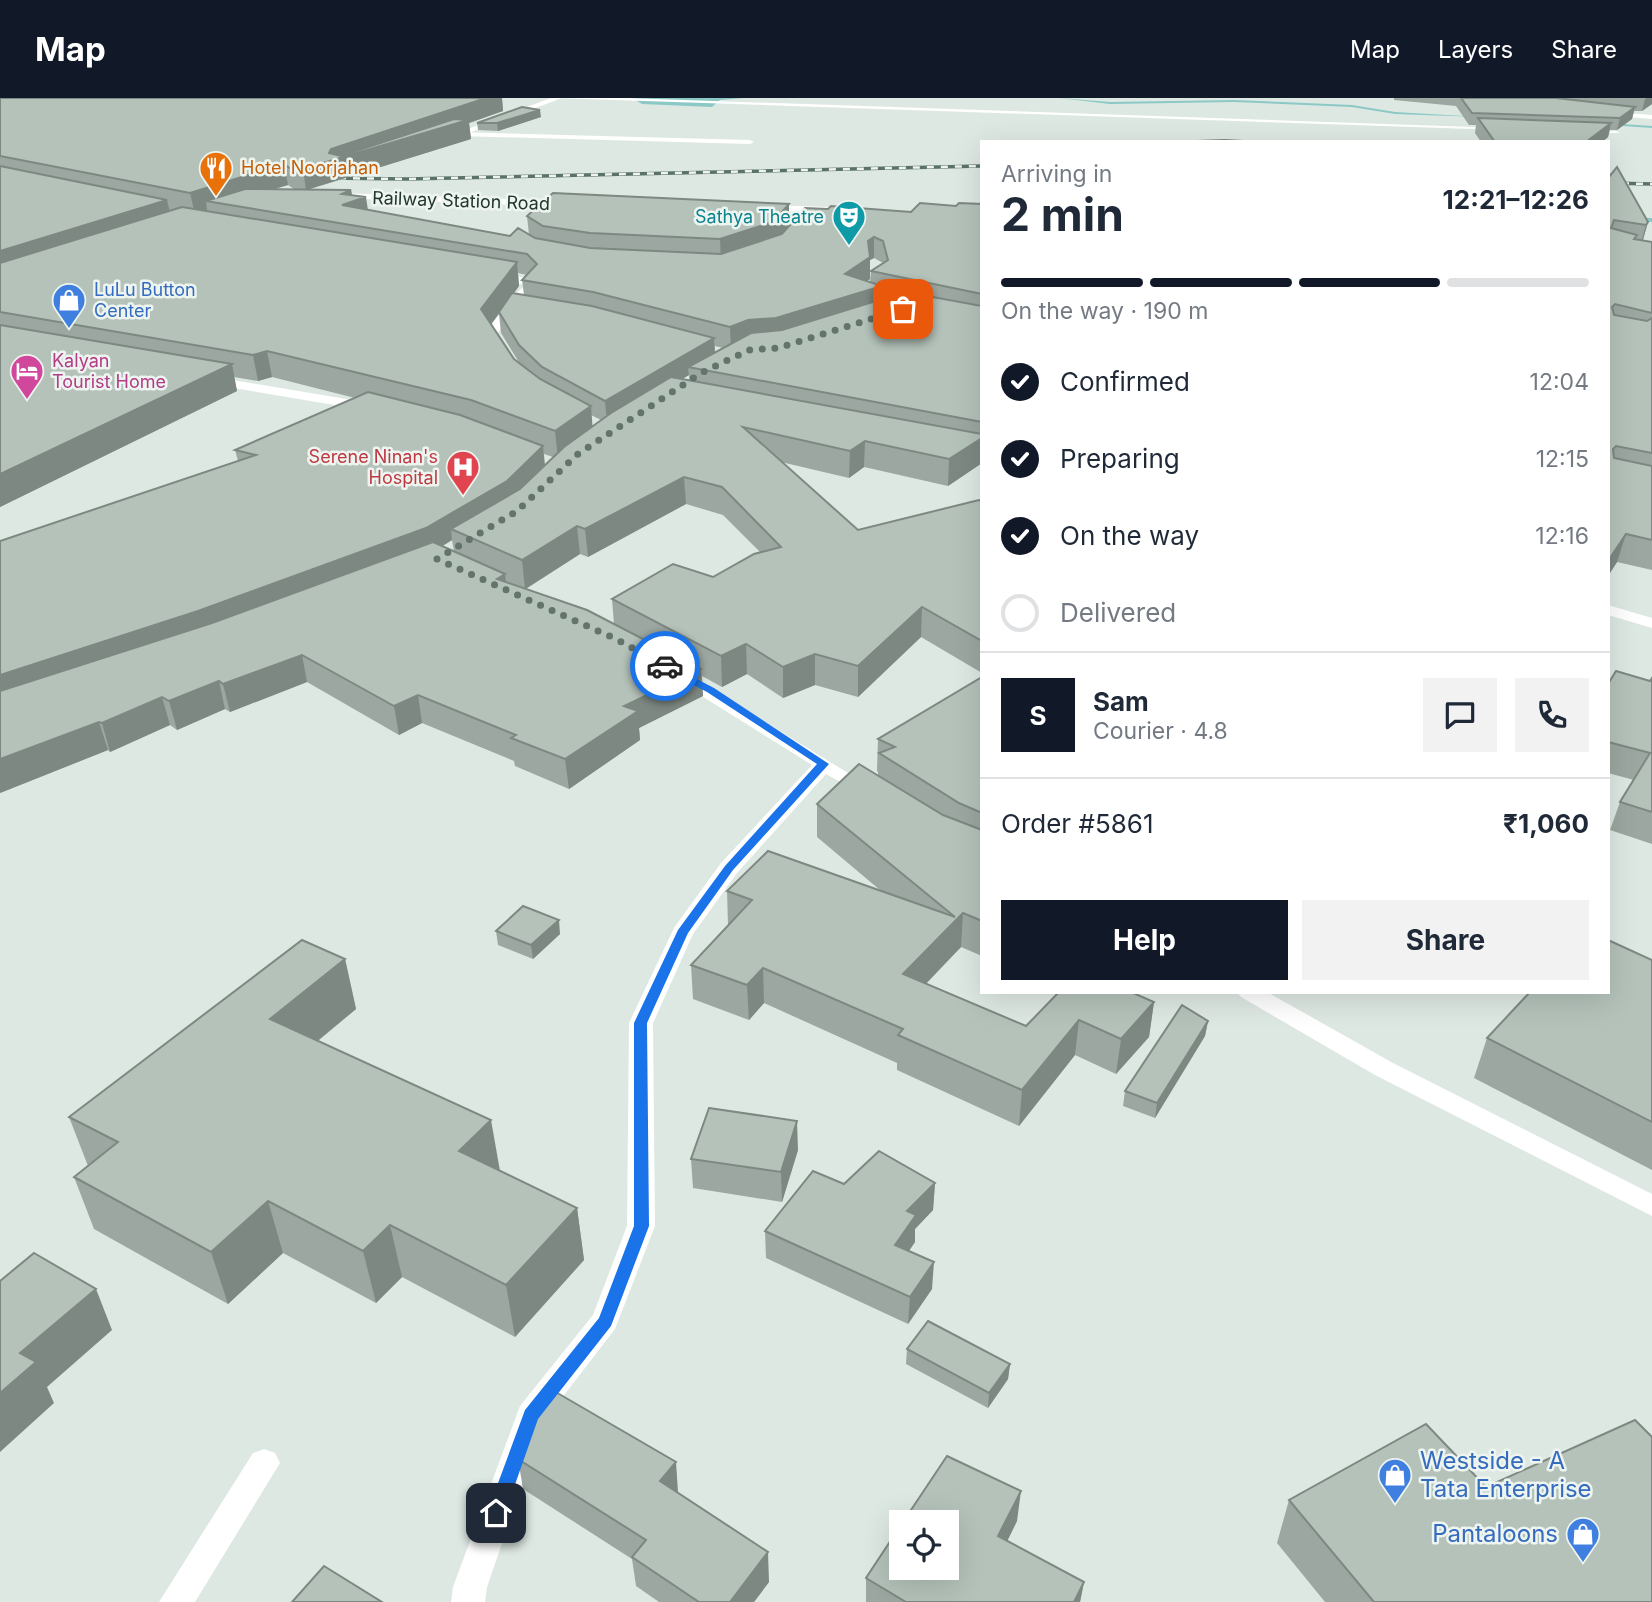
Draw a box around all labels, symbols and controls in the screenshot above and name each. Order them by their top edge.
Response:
text: Map [35,29,106,69]
text: Map [1350,35,1400,64]
text: Layers [1438,35,1513,64]
text: Share [1551,35,1617,64]
restaurant icon: Hotel Noorjahan [197,149,235,198]
place label: Hotel Noorjahan [241,157,379,178]
text: Arriving in [1001,160,1112,188]
text: 12:21–12:26 [1443,184,1589,215]
text: 2 min [1001,186,1124,242]
street label: Railway Station Road [372,187,550,214]
theatre icon: Sathya Theatre [830,198,868,247]
place label: Sathya Theatre [695,206,824,227]
place label: LuLu Button Center [94,279,196,321]
pin [873,279,933,339]
shop icon: LuLu Button Center [50,281,88,330]
icon: bag [884,290,922,328]
text: On the way · 190 m [1001,297,1208,325]
place label: Kalyan Tourist Home [52,350,166,392]
hotel icon: Kalyan Tourist Home [8,352,46,401]
icon: check [1001,363,1039,401]
text: Confirmed [1060,366,1190,397]
text: 12:04 [1530,368,1589,396]
icon: check [1001,440,1039,478]
text: Preparing [1060,443,1180,474]
text: 12:15 [1536,445,1589,473]
place label: Serene Ninan's Hospital [309,446,438,488]
hospital icon: Serene Ninan's Hospital [444,448,482,497]
icon: check [1001,517,1039,555]
text: On the way [1060,520,1199,551]
text: 12:16 [1535,522,1589,550]
text: Delivered [1060,597,1176,628]
courier [630,631,700,701]
icon: car [646,647,684,685]
button: chat [1423,678,1497,752]
button: phone [1515,678,1589,752]
text: Sam [1093,686,1149,717]
text: S [1029,700,1047,731]
text: Courier · 4.8 [1093,717,1228,745]
text: Order #5861 [1001,808,1153,839]
text: ₹1,060 [1503,808,1589,839]
button: Help [1001,900,1288,980]
button: Share [1302,900,1589,980]
place label: Westside - A Tata Enterprise [1420,1446,1592,1503]
shop icon: Westside - A Tata Enterprise [1376,1456,1414,1505]
pin [466,1483,526,1543]
icon: home [477,1494,515,1532]
map controls [889,1510,959,1580]
button: locate [889,1510,959,1580]
shop icon: Pantaloons [1564,1515,1602,1564]
place label: Pantaloons [1432,1519,1558,1548]

